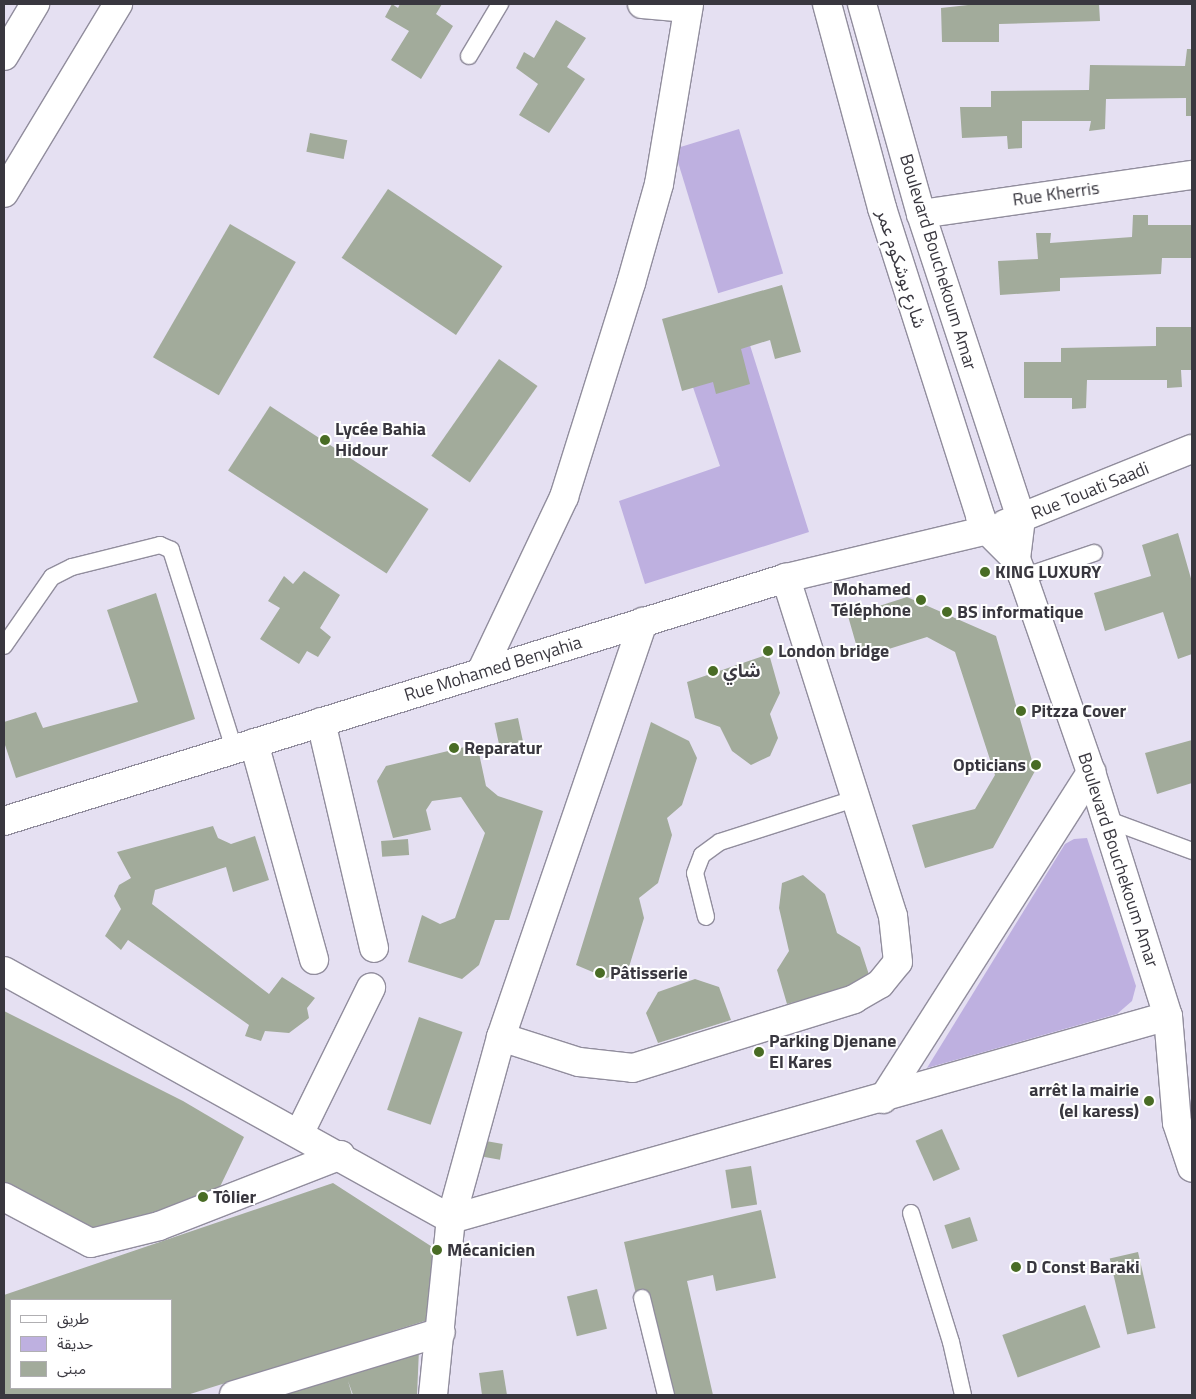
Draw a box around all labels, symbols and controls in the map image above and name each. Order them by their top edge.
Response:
street label: Boulevard Bouchekoum Amar [895,151,981,373]
street label: Rue Kherris [1011,177,1101,211]
street label: شارع بوشكوم عمر [872,207,930,331]
place label: Lycée Bahia Hidour [335,419,426,462]
marker: Lycée Bahia Hidour [319,434,331,446]
street label: Rue Touati Saadi [1028,458,1152,524]
place label: KING LUXURY [995,561,1101,583]
marker: KING LUXURY [979,566,991,578]
place label: Mohamed Téléphone [831,579,911,622]
marker: Mohamed Téléphone [915,594,927,606]
place label: BS informatique [957,601,1083,623]
marker: BS informatique [941,606,953,618]
street label: Rue Mohamed Benyahia [402,632,584,706]
place label: London bridge [778,640,889,662]
marker: London bridge [762,645,774,657]
place label: شاي [723,660,761,682]
marker: شاي [707,665,719,677]
place label: Pitzza Cover [1031,700,1126,722]
marker: Pitzza Cover [1015,705,1027,717]
place label: Reparatur [464,737,542,759]
marker: Reparatur [448,742,460,754]
street label: Boulevard Bouchekoum Amar [1073,750,1163,970]
place label: Opticians [953,754,1026,776]
marker: Opticians [1030,759,1042,771]
place label: Pâtisserie [610,962,688,984]
marker: Pâtisserie [594,967,606,979]
place label: Parking Djenane El Kares [769,1031,896,1074]
marker: Parking Djenane El Kares [753,1046,765,1058]
place label: arrêt la mairie (el karess) [1029,1080,1139,1122]
marker: arrêt la mairie (el karess) [1143,1095,1155,1107]
place label: Tôlier [213,1186,256,1208]
marker: Tôlier [197,1191,209,1203]
place label: Mécanicien [447,1239,535,1261]
marker: Mécanicien [431,1244,443,1256]
place label: D Const Baraki [1026,1256,1140,1278]
marker: D Const Baraki [1010,1261,1022,1273]
legend [10,1299,172,1389]
text: طريق [57,1307,89,1330]
text: حديقة [57,1332,93,1355]
text: مبنى [57,1357,86,1380]

